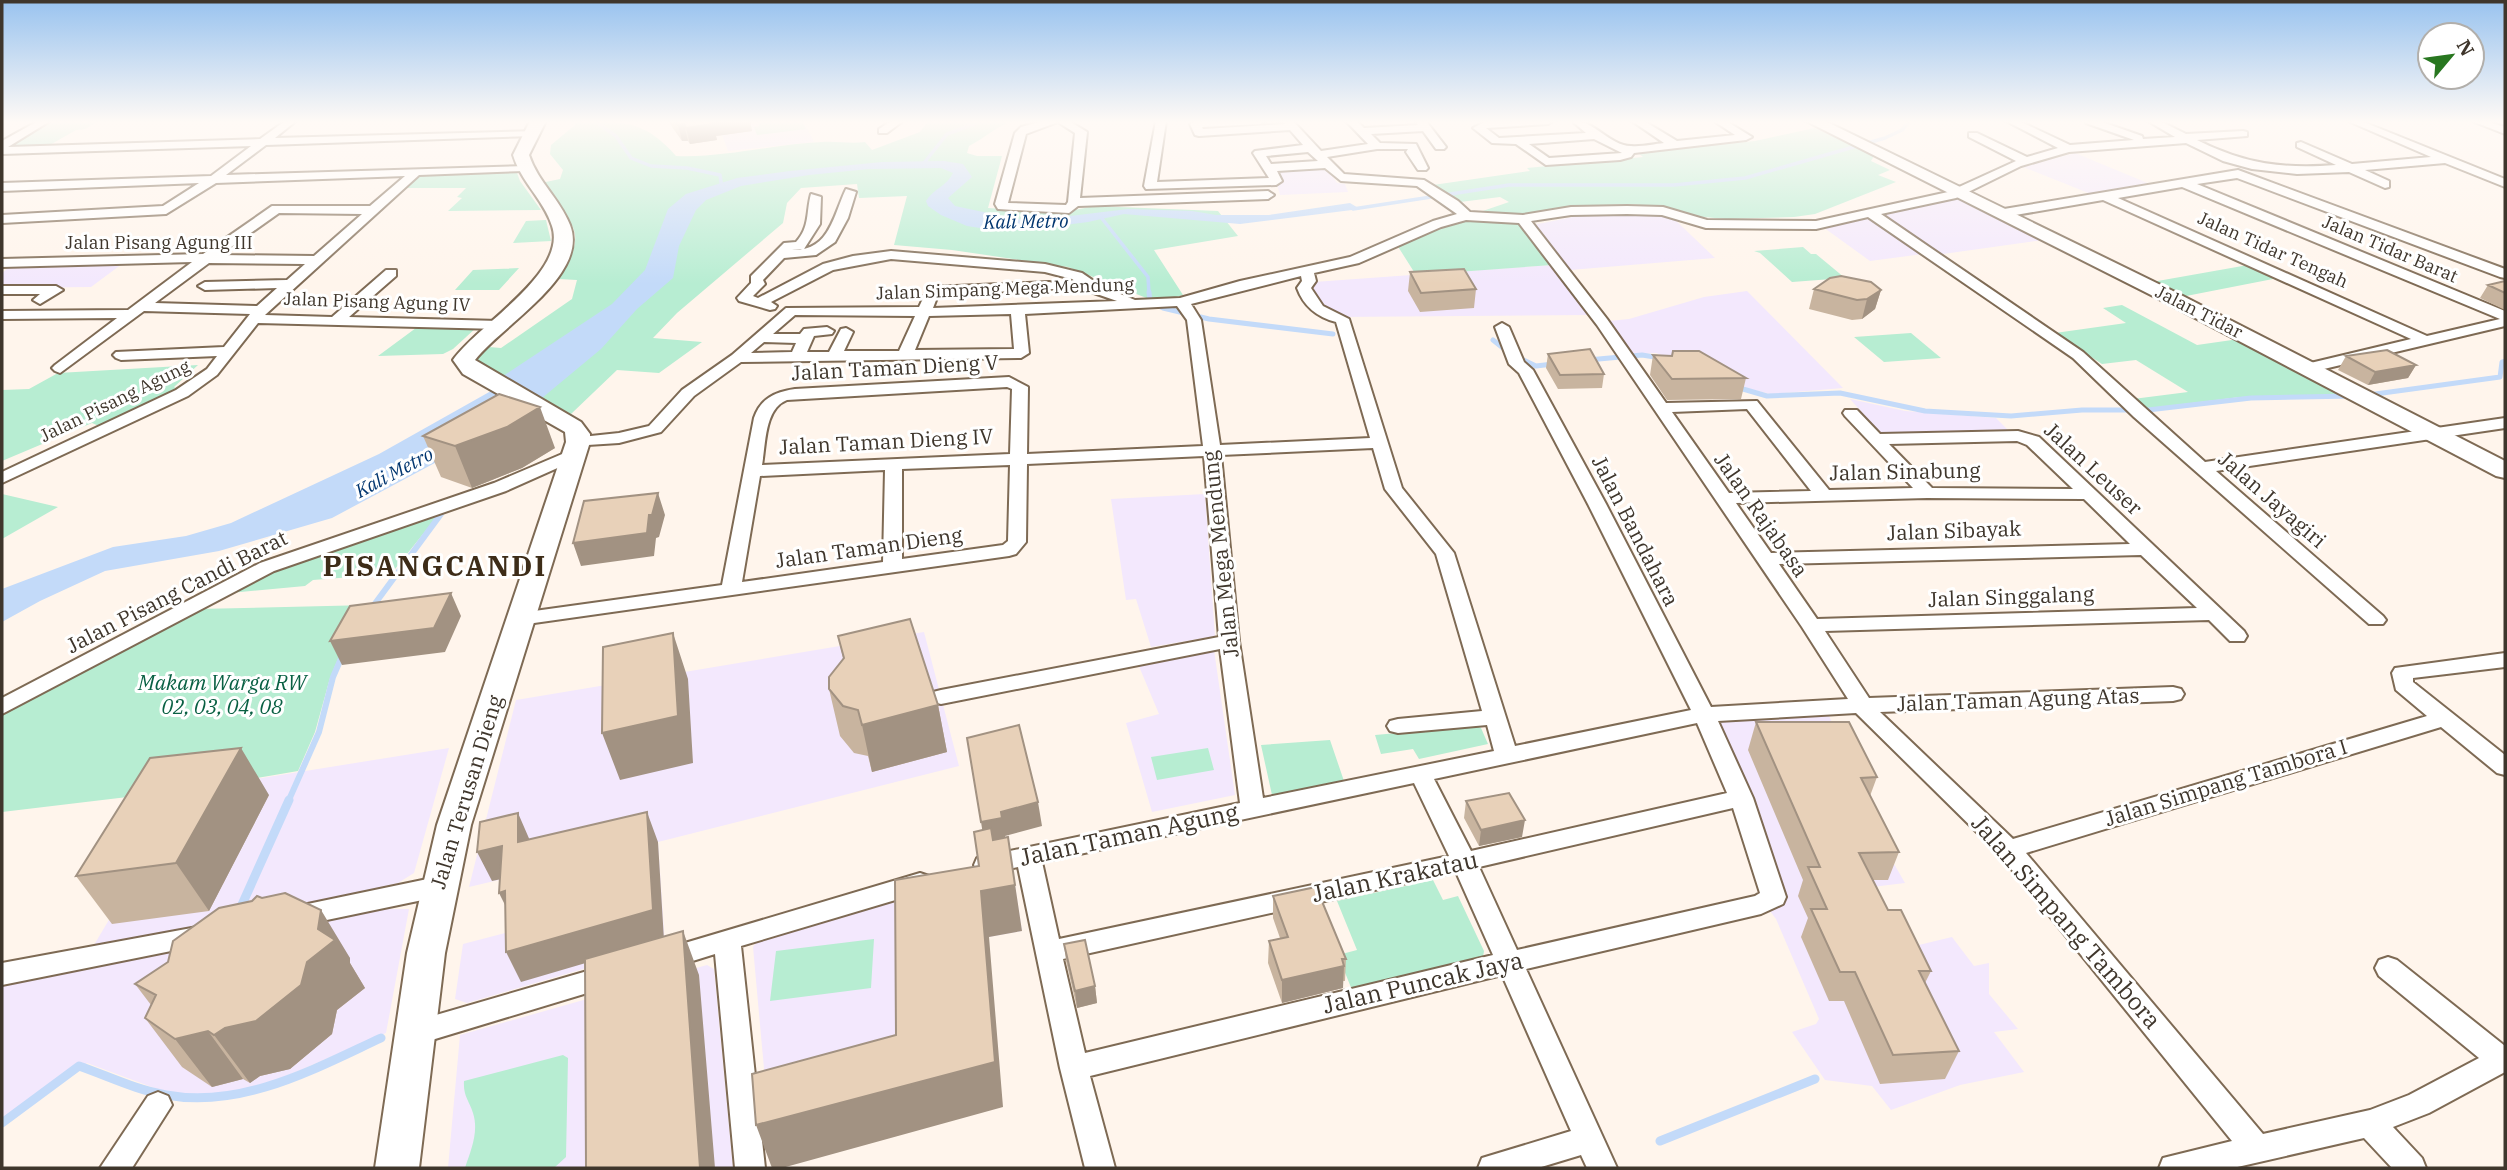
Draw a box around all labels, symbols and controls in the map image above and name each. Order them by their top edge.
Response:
north arrow [2416,21,2486,91]
text: N [2452,35,2480,60]
street label: Jalan Tidar Tengah [2194,206,2352,293]
water label: Kali Metro [982,208,1069,234]
street label: Jalan Tidar Barat [2319,210,2461,287]
street label: Jalan Pisang Agung III [65,231,253,254]
street label: Jalan Simpang Mega Mendung [876,272,1135,304]
street label: Jalan Tidar [2152,280,2247,343]
street label: Jalan Pisang Agung IV [283,287,471,316]
street label: Jalan Taman Dieng V [791,348,999,386]
street label: Jalan Pisang Agung [36,354,194,447]
street label: Jalan Leuser [2039,416,2149,521]
street label: Jalan Taman Dieng IV [778,421,994,461]
water label: Kali Metro [350,441,437,503]
street label: Jalan Jayagiri [2213,445,2332,554]
street label: Jalan Rajabasa [1708,447,1815,582]
street label: Jalan Mega Mendung [1195,449,1245,659]
street label: Jalan Bandahara [1586,450,1686,611]
street label: Jalan Sinabung [1829,456,1981,486]
street label: Jalan Sibayak [1886,514,2022,546]
street label: Jalan Taman Dieng [774,520,965,574]
street label: Jalan Pisang Candi Barat [61,523,292,659]
district label: PISANGCANDI [323,547,547,584]
street label: Jalan Singgalang [1927,579,2095,613]
park label: Makam Warga RW 02, 03, 04, 08 [137,668,308,720]
street label: Jalan Taman Agung Atas [1896,681,2140,717]
street label: Jalan Terusan Dieng [423,691,509,892]
street label: Jalan Simpang Tambora I [2101,732,2350,832]
street label: Jalan Taman Agung [1017,795,1241,873]
street label: Jalan Simpang Tambora [1965,807,2169,1035]
street label: Jalan Krakatau [1309,843,1481,909]
street label: Jalan Puncak Jaya [1319,943,1526,1021]

